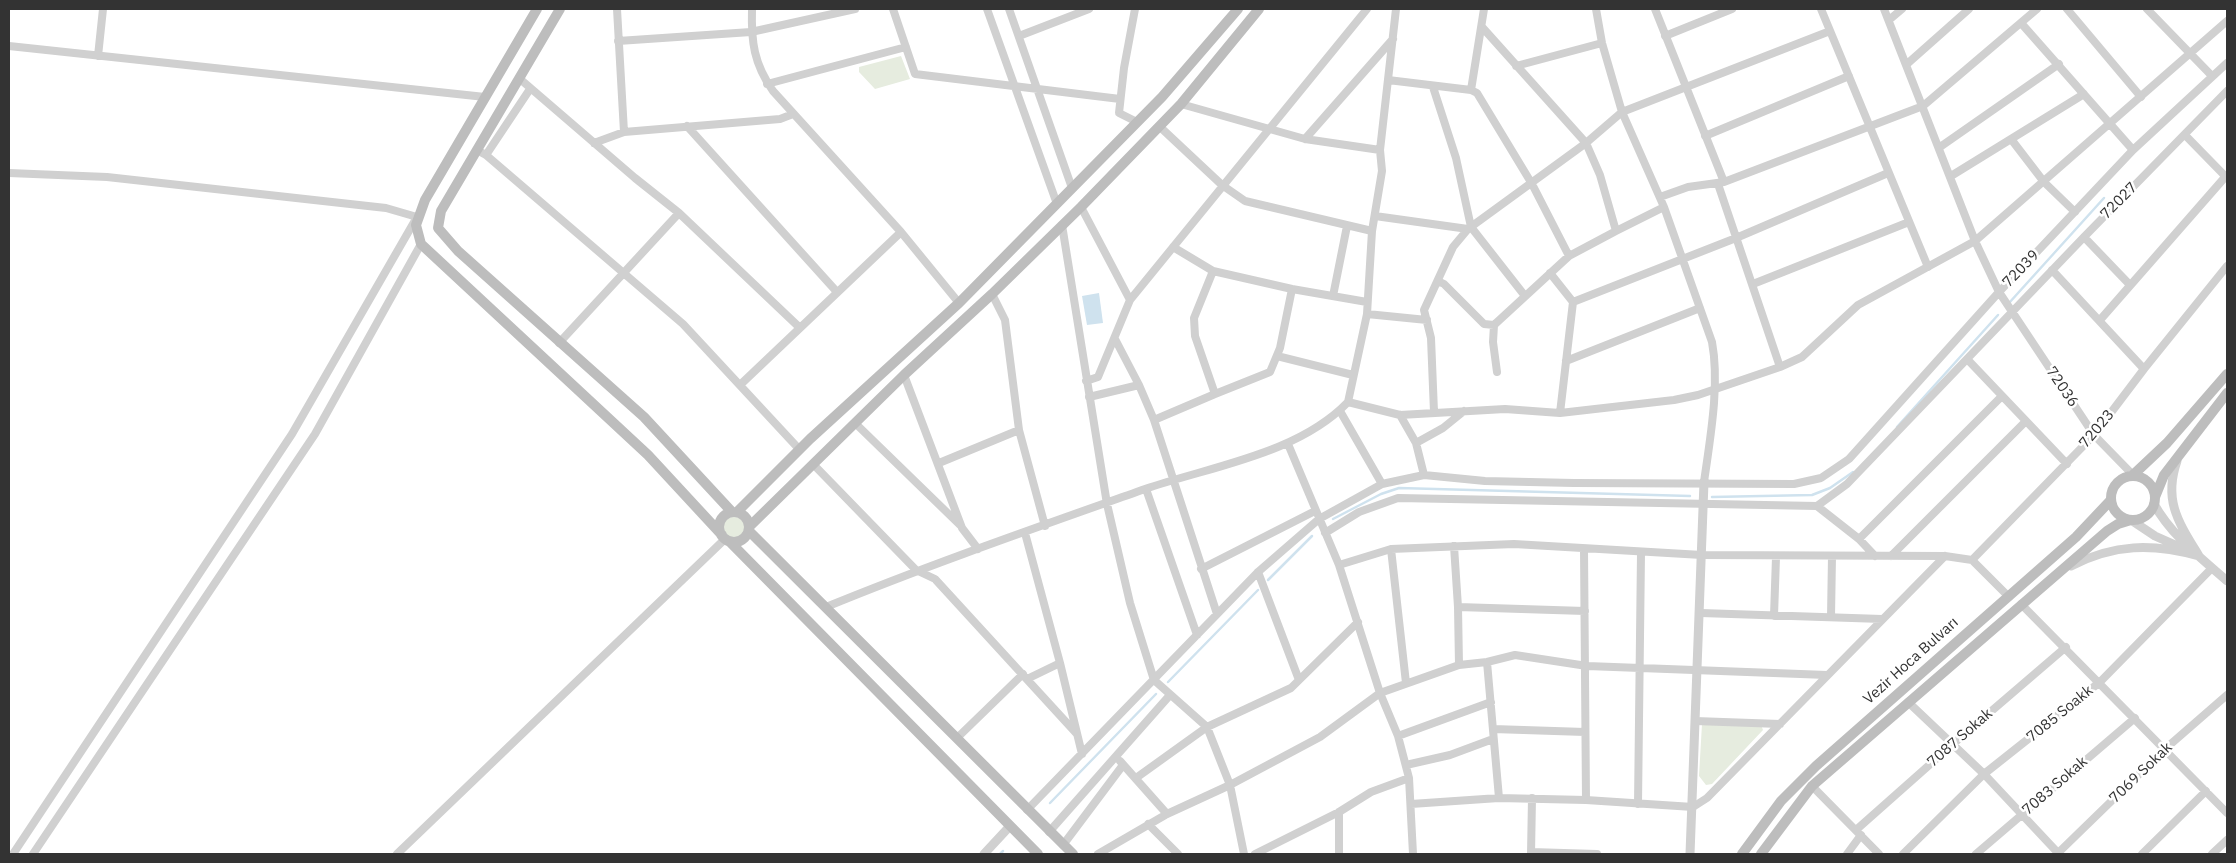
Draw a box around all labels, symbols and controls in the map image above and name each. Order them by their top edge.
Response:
street label: 72027 [2097,179,2141,223]
street label: 72039 [1999,247,2043,291]
street label: 72036 [2042,363,2082,411]
street label: 72023 [2076,406,2118,452]
street label: Vezir Hoca Bulvarı [1860,614,1962,708]
street label: 7085 Soakk [2023,682,2097,746]
street label: 7087 Sokak [1924,705,1996,771]
street label: 7069 Sokak [2106,739,2176,807]
street label: 7083 Sokak [2019,753,2091,819]

